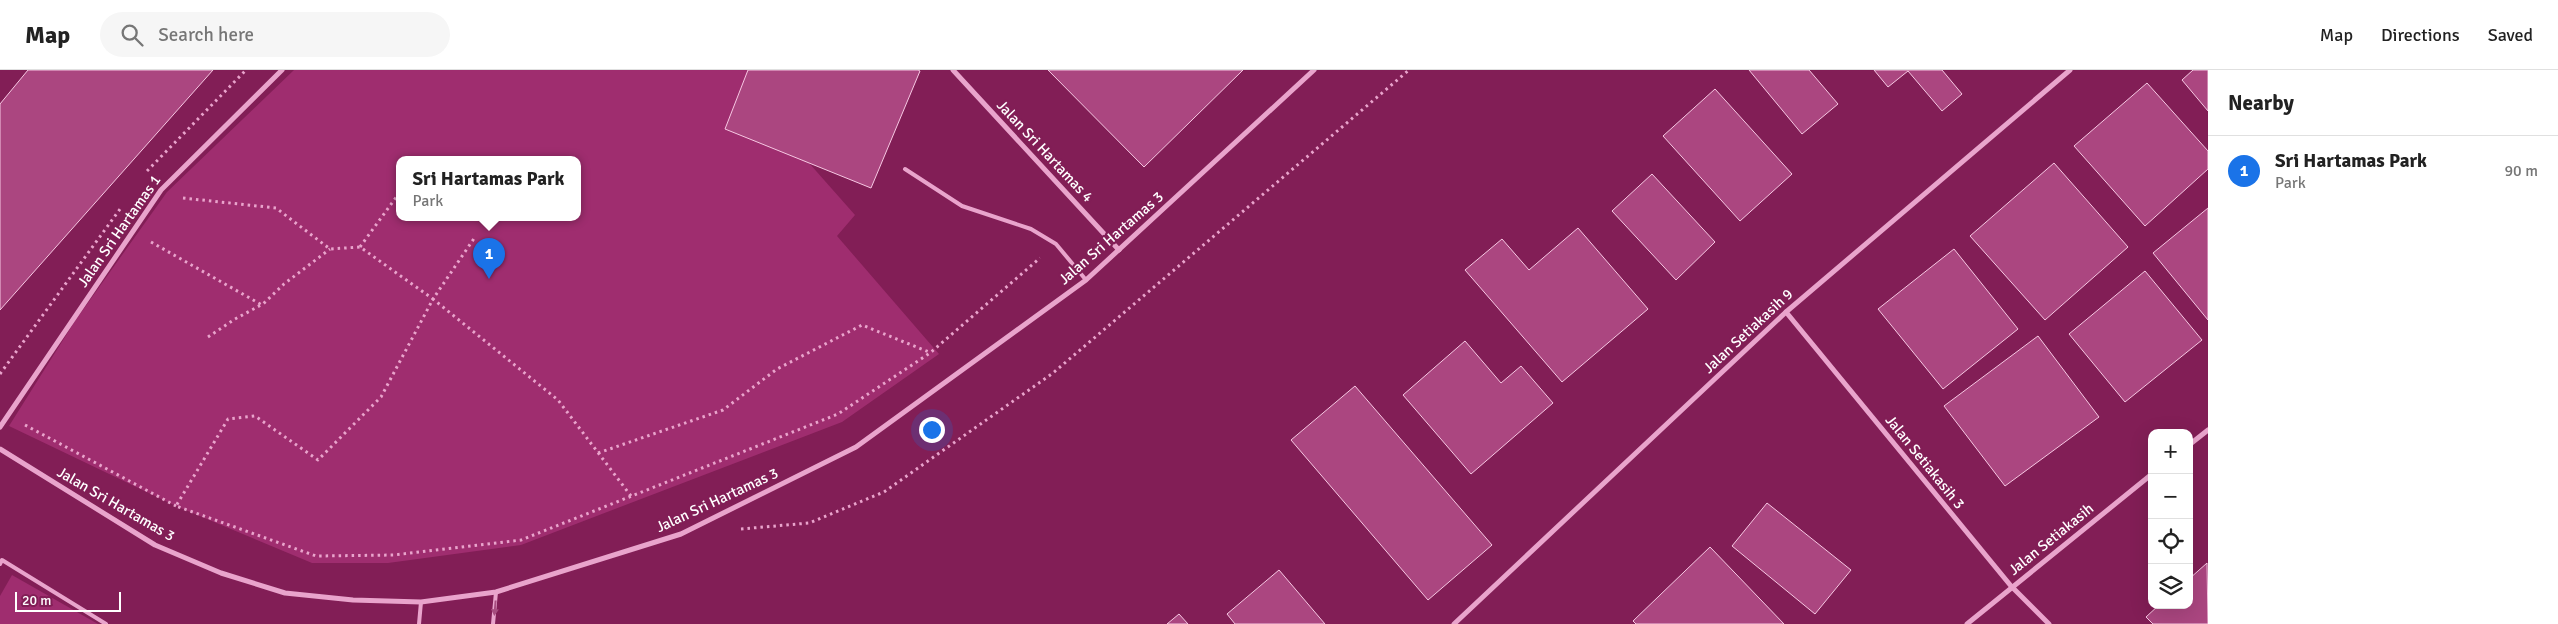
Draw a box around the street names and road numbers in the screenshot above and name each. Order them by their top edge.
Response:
street label: Jalan Sri Hartamas 4 [993,96,1097,206]
street label: Jalan Sri Hartamas 1 [74,171,164,291]
street label: Jalan Sri Hartamas 3 [1055,188,1167,288]
street label: Jalan Setiakasih 9 [1700,285,1796,377]
street label: Jalan Setiakasih 3 [1882,411,1968,513]
street label: Jalan Sri Hartamas 3 [54,463,178,545]
street label: Jalan Sri Hartamas 3 [653,464,781,536]
street label: Jalan Setiakasih [2005,499,2097,579]

